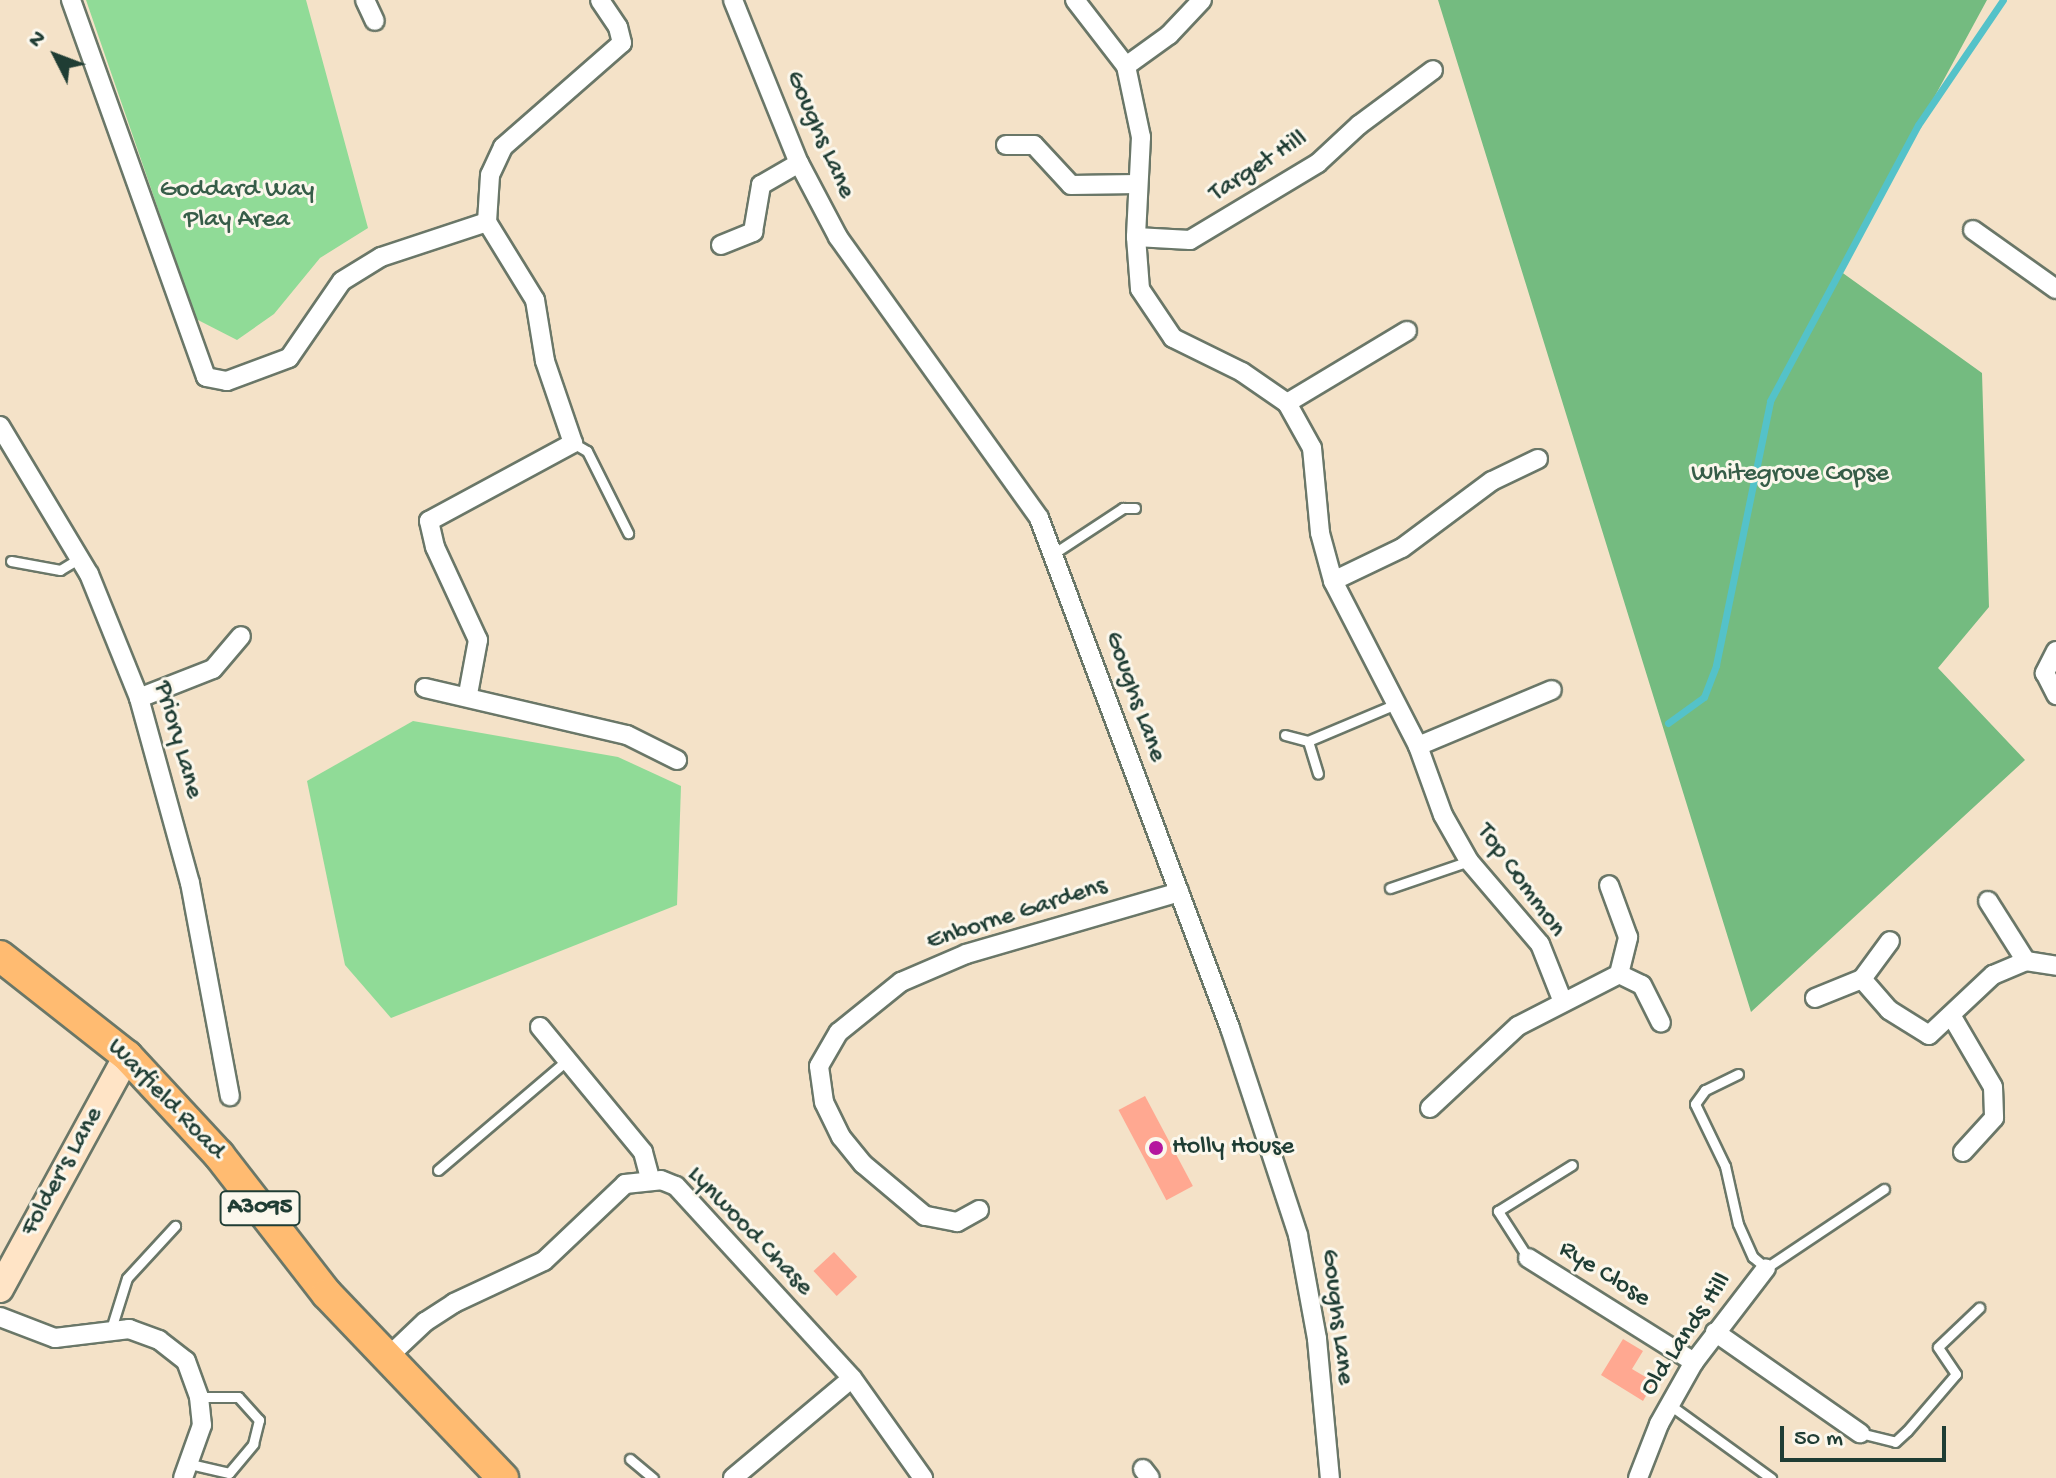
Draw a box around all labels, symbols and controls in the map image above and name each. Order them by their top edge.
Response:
north arrow [16,16,96,96]
text: N [24,26,53,54]
street label: Goughs Lane [777,66,861,204]
street label: Target Hill [1204,124,1314,210]
park label: Goddard Way Play Area [160,175,314,236]
park label: Whitegrove Copse [1691,459,1889,491]
street label: Goughs Lane [1096,628,1172,766]
street label: Priory Lane [145,678,209,802]
street label: Top Common [1468,818,1572,944]
street label: Enborne Gardens [923,871,1111,959]
street label: Warfield Road [99,1033,231,1167]
street label: Folder's Lane [15,1102,111,1242]
place label: Holly House [1172,1132,1294,1164]
marker: Holly House [1147,1139,1165,1157]
street label: Lynwood Chase [679,1160,819,1304]
road number: A3095 [218,1188,302,1228]
street label: Rye Close [1552,1235,1656,1315]
street label: Goughs Lane [1312,1247,1360,1387]
street label: Old Lands Hill [1634,1267,1740,1403]
scale bar [1784,1410,1950,1460]
text: 50 m [1794,1425,1843,1454]

